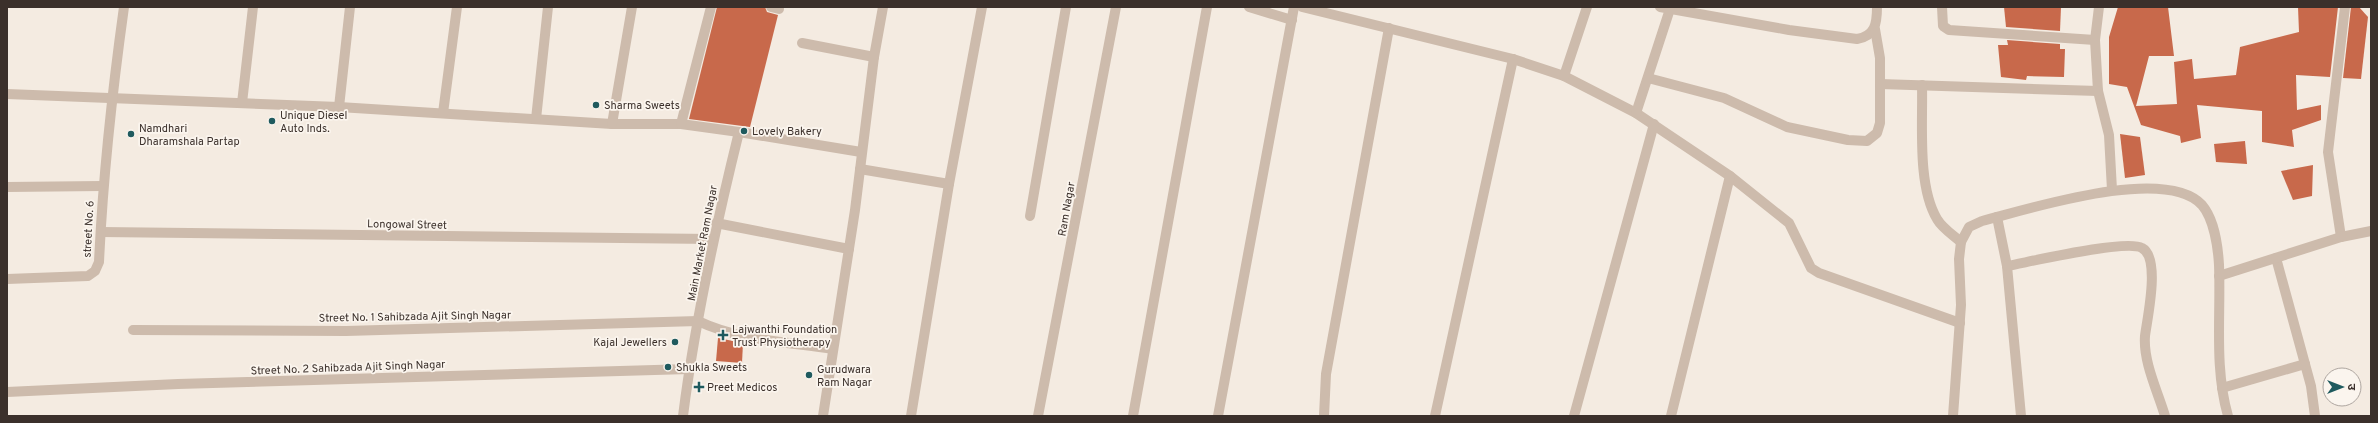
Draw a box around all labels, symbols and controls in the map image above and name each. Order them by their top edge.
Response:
place label: Sharma Sweets [604,99,680,113]
marker: Sharma Sweets [591,100,601,110]
place label: Unique Diesel Auto Inds. [280,109,347,136]
marker: Unique Diesel Auto Inds. [267,116,277,126]
place label: Namdhari Dharamshala Partap [139,122,240,149]
place label: Lovely Bakery [752,125,822,139]
marker: Lovely Bakery [739,126,749,136]
marker: Namdhari Dharamshala Partap [126,129,136,139]
street label: Ram Nagar [1055,180,1079,237]
street label: Main Market Ram Nagar [685,183,721,302]
street label: street No. 6 [81,200,97,258]
street label: Longowal Street [367,217,447,233]
street label: Street No. 1 Sahibzada Ajit Singh Nagar [319,308,512,326]
place label: Lajwanthi Foundation Trust Physiotherapy [732,323,837,350]
marker: Lajwanthi Foundation Trust Physiotherapy [717,329,729,341]
place label: Kajal Jewellers [593,336,667,350]
marker: Kajal Jewellers [670,337,680,347]
street label: Street No. 2 Sahibzada Ajit Singh Nagar [250,358,446,378]
place label: Shukla Sweets [676,361,747,375]
marker: Shukla Sweets [663,362,673,372]
place label: Gurudwara Ram Nagar [817,363,873,390]
north arrow [2322,367,2362,407]
marker: Gurudwara Ram Nagar [804,370,814,380]
place label: Preet Medicos [707,381,777,395]
marker: Preet Medicos [694,382,704,392]
text: उ [2344,384,2358,391]

